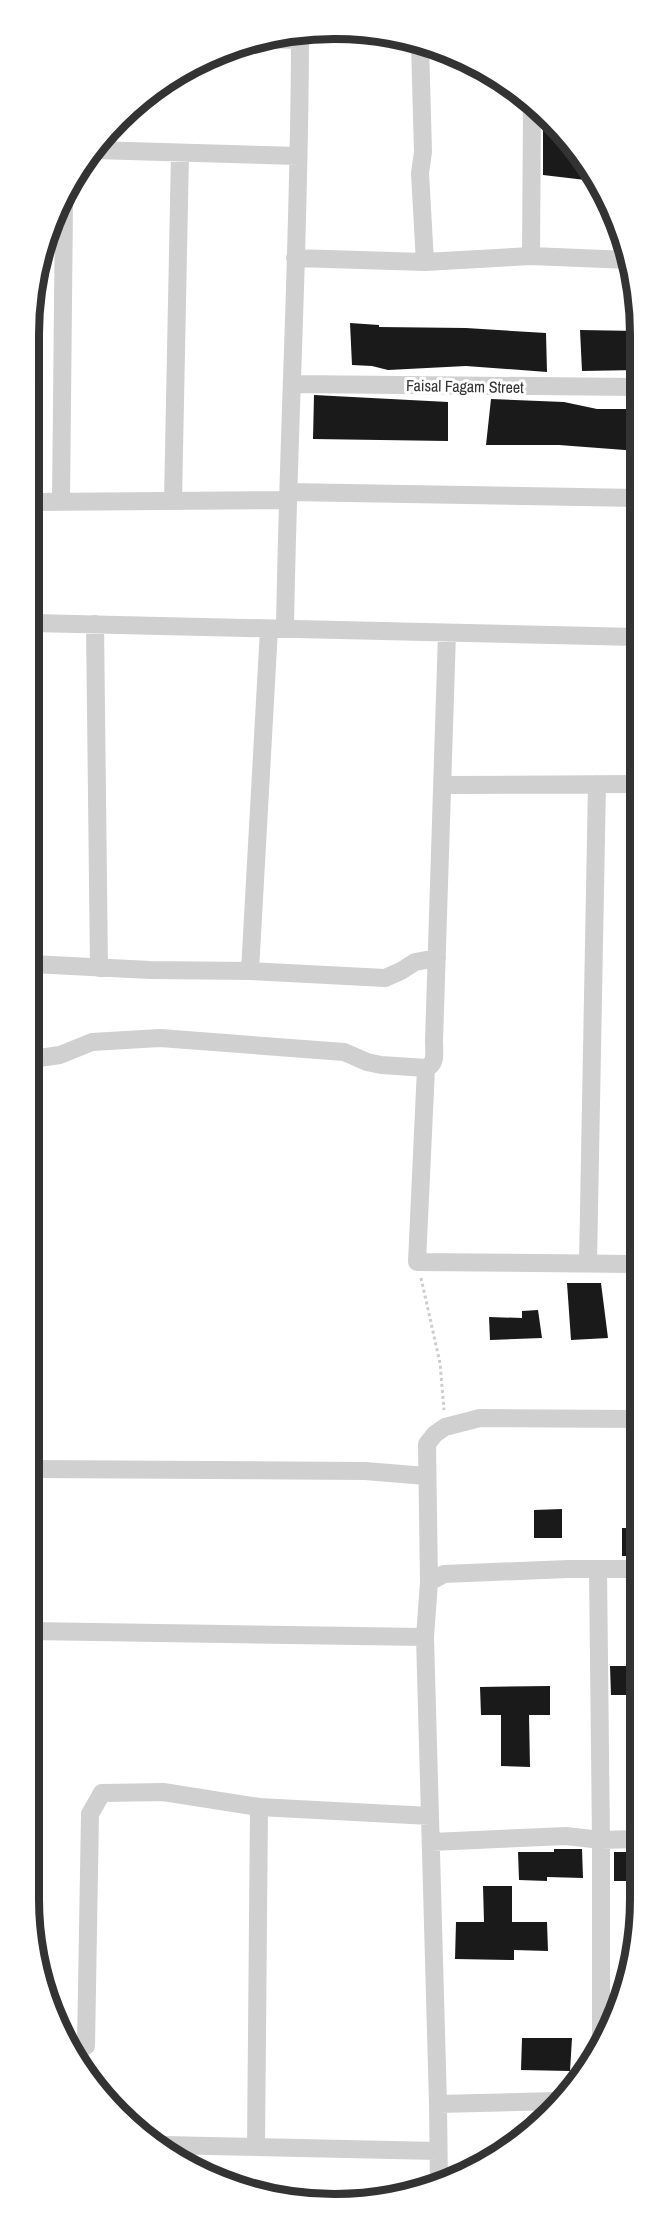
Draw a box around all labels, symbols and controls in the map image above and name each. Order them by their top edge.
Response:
street label: Faisal Fagam Street [406,374,524,398]

